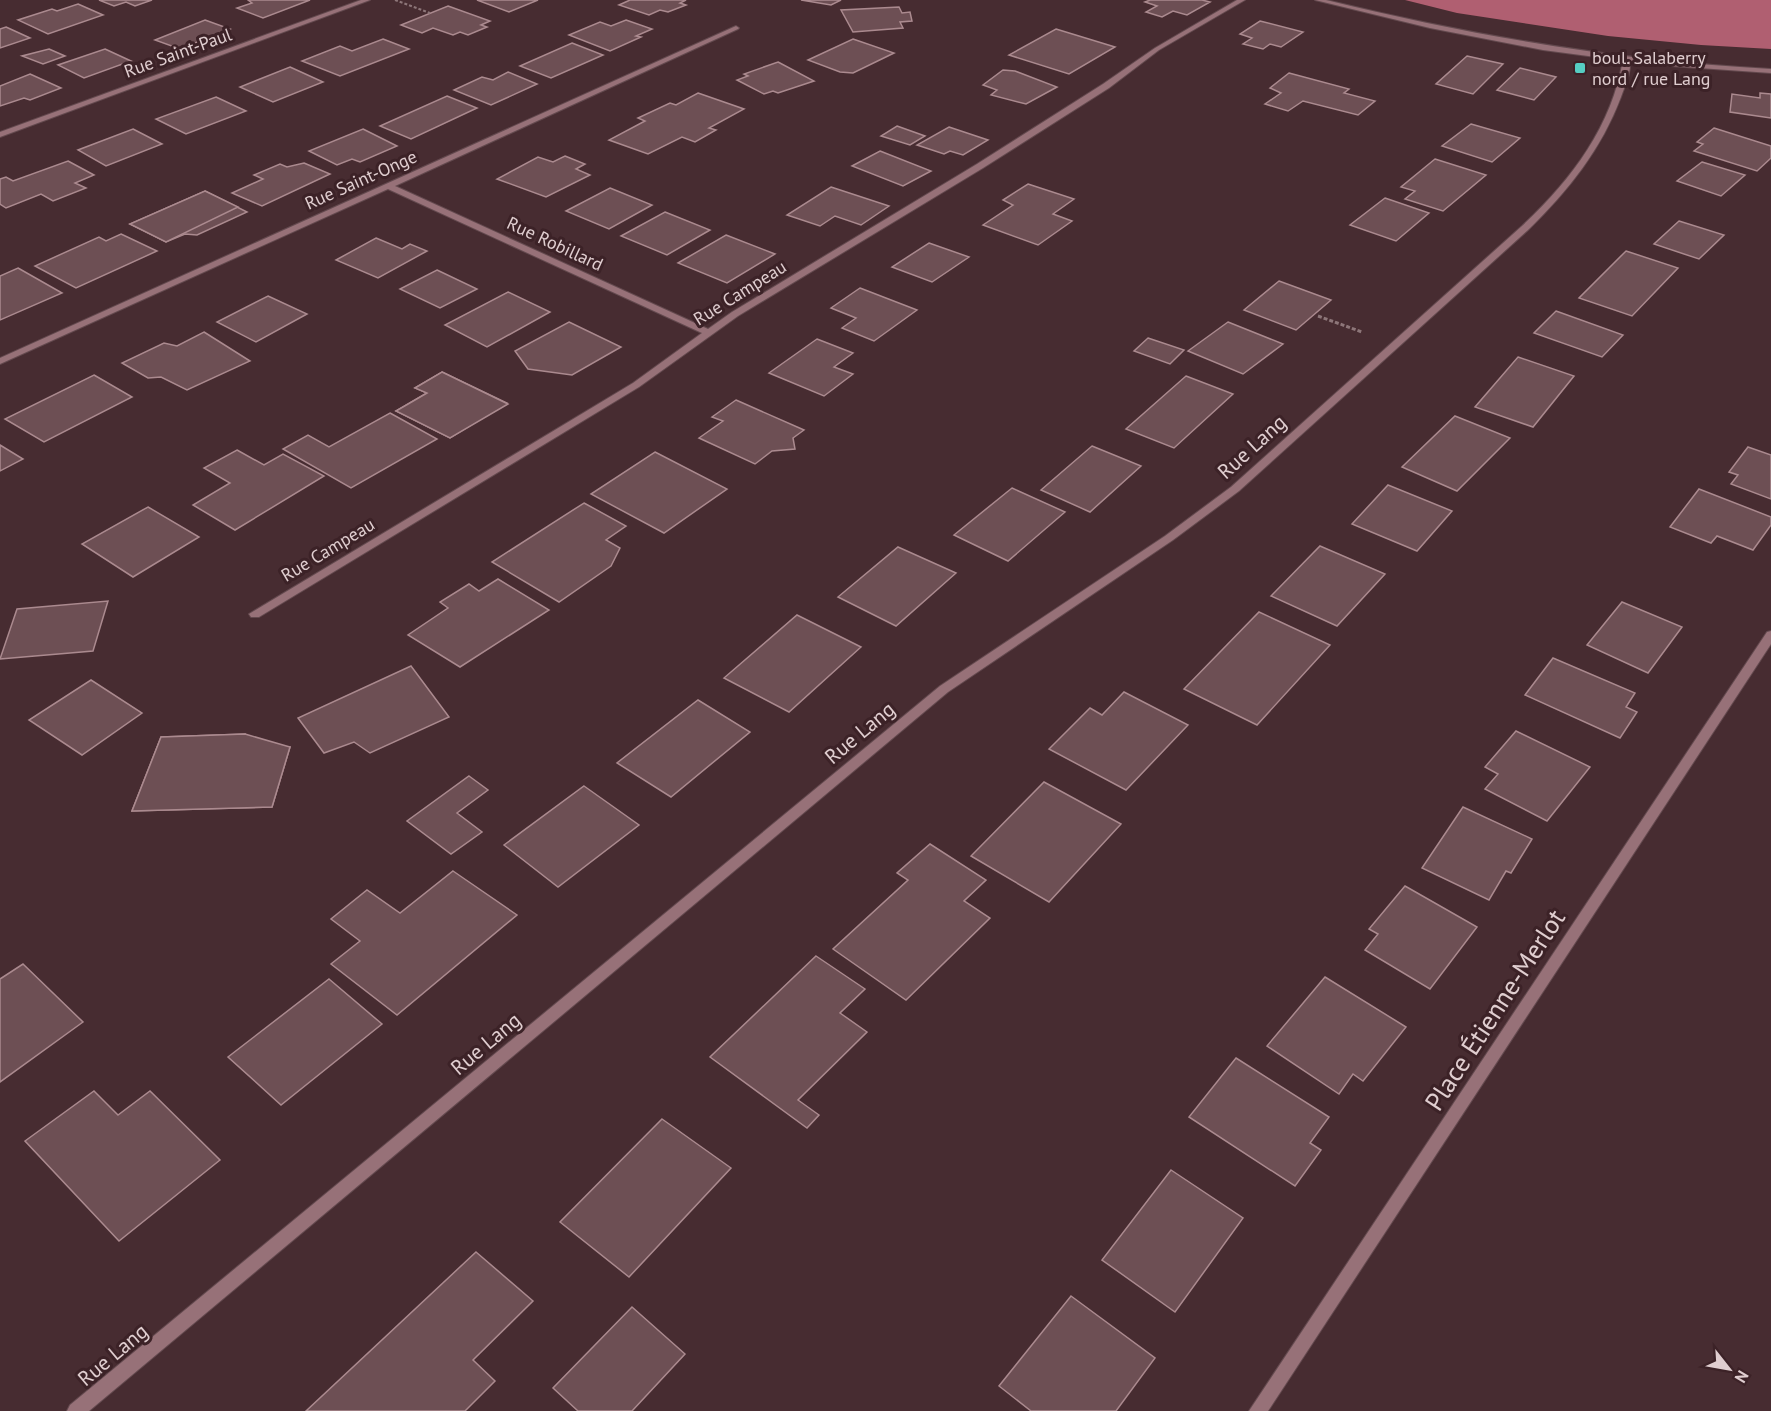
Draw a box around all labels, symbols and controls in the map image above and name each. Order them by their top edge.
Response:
street label: Rue Saint-Paul [121,22,235,83]
place label: boul. Salaberry nord / rue Lang [1592,46,1710,90]
marker: boul. Salaberry nord / rue Lang [1573,61,1587,75]
street label: Rue Saint-Onge [301,145,420,215]
street label: Rue Robillard [503,211,607,276]
street label: Rue Campeau [689,255,790,330]
street label: Rue Lang [1212,409,1292,485]
street label: Rue Campeau [277,513,379,587]
street label: Rue Lang [819,695,900,770]
street label: Place Étienne-Merlot [1417,903,1572,1117]
street label: Rue Lang [445,1006,526,1081]
street label: Rue Lang [72,1317,153,1392]
north arrow [1699,1339,1759,1399]
text: N [1731,1367,1753,1386]

